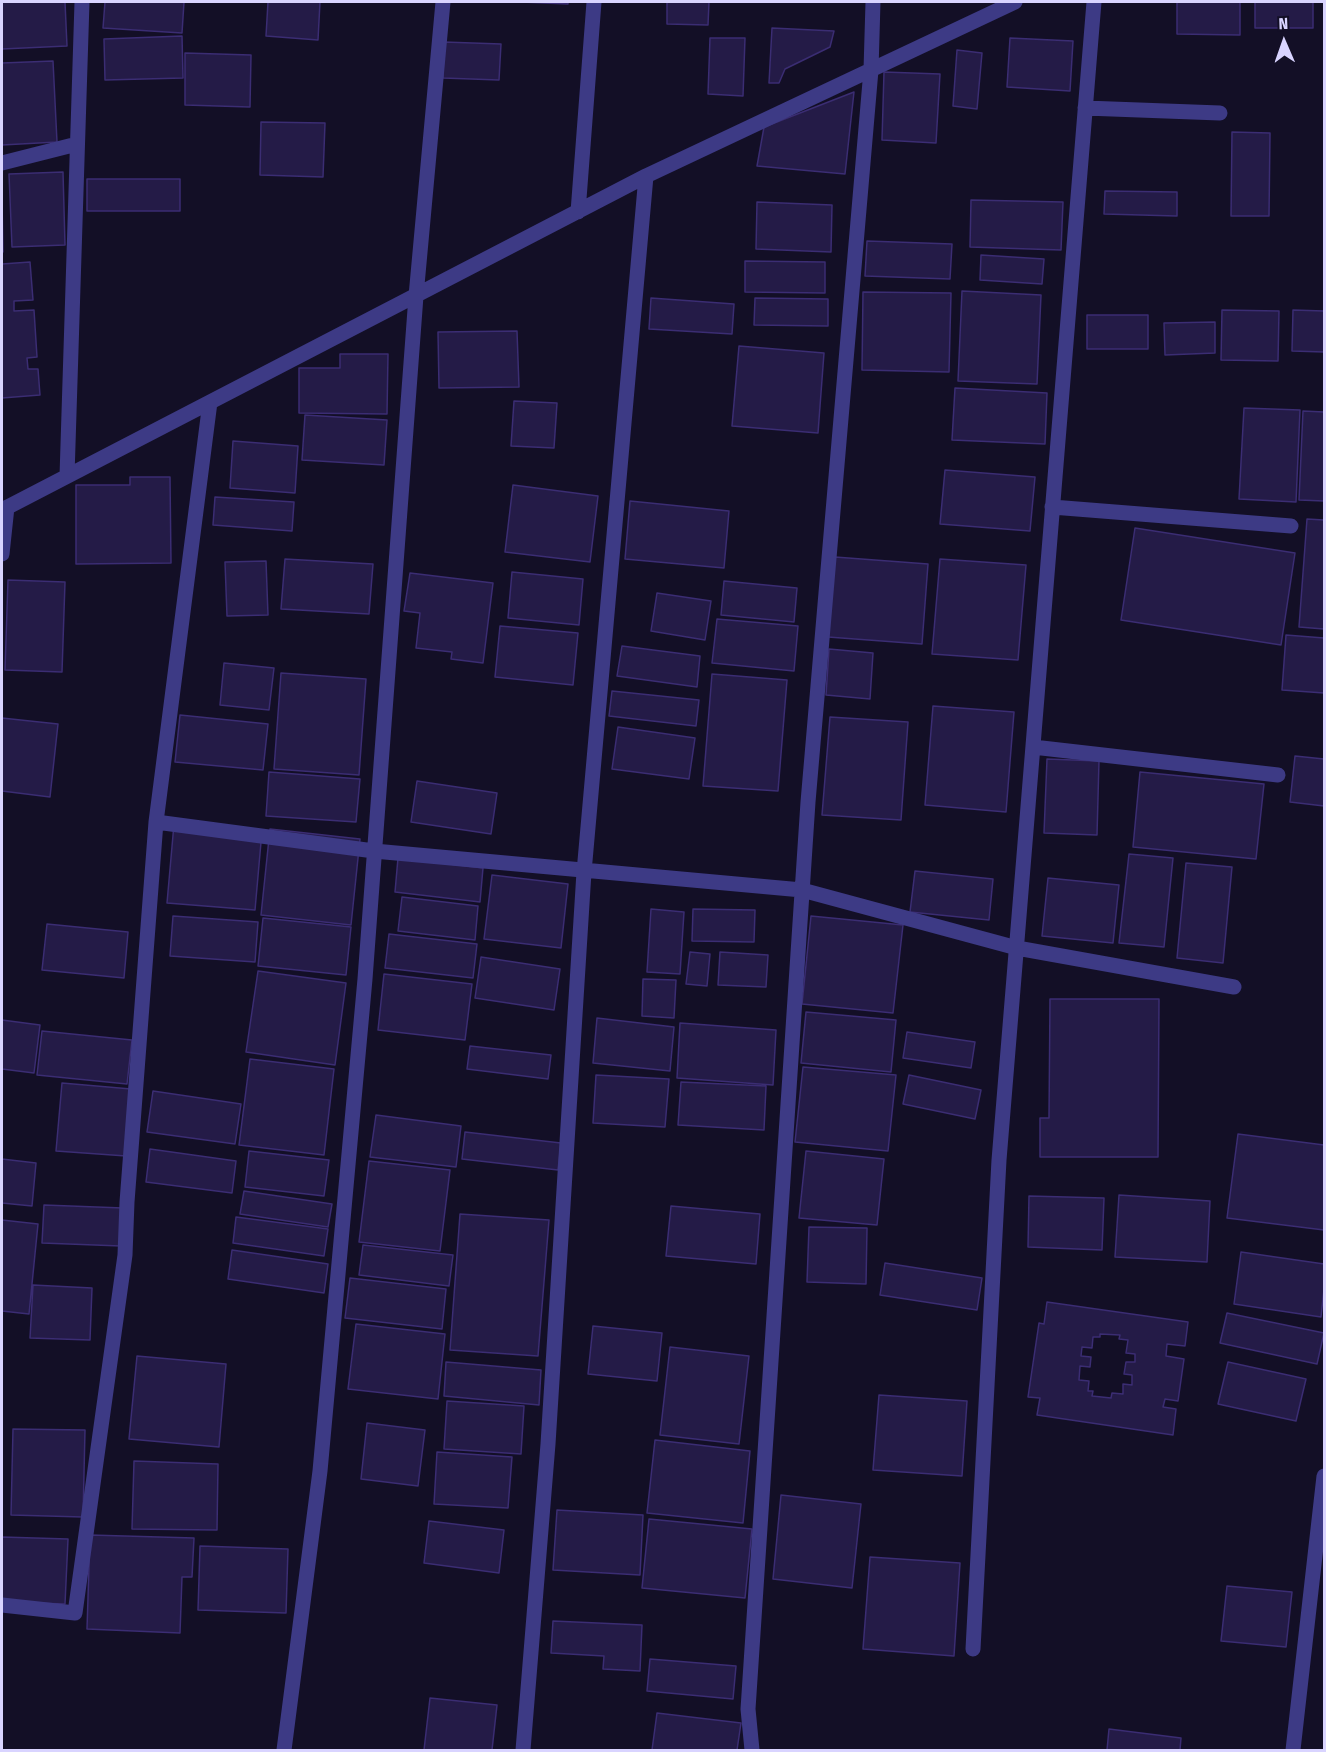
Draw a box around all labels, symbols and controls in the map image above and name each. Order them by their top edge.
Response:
north arrow [1254,12,1314,72]
text: N [1278,14,1288,33]

